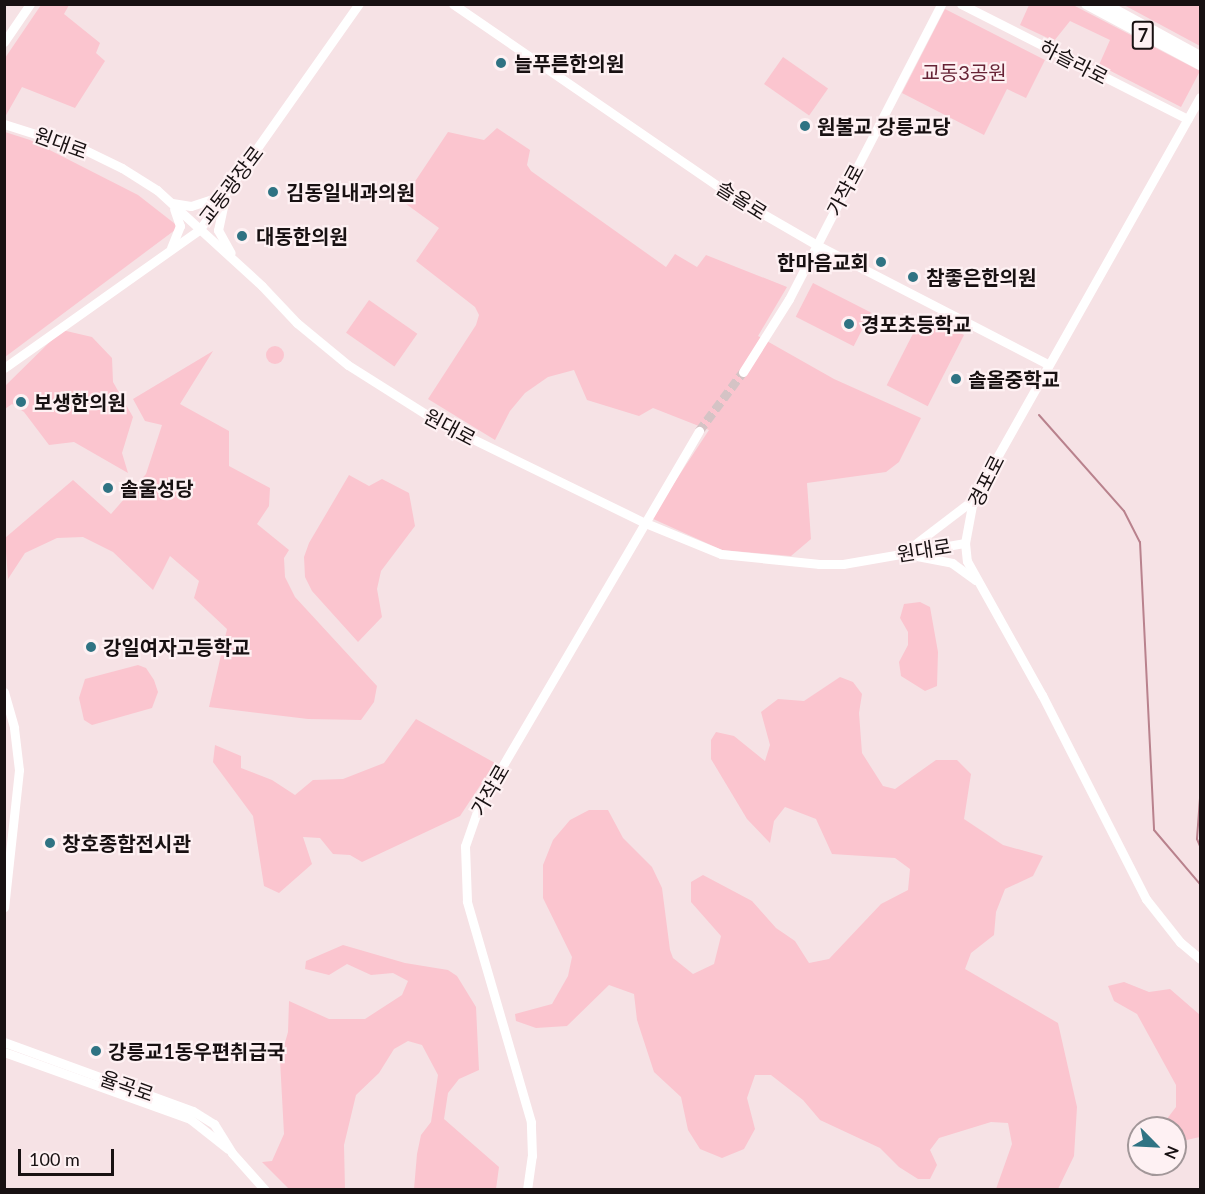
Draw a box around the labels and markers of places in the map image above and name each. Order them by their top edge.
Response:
place label: 늘푸른한의원 [514,51,624,75]
marker: 늘푸른한의원 [492,54,510,72]
place label: 원불교 강릉교당 [817,114,951,138]
marker: 원불교 강릉교당 [798,119,812,133]
place label: 김동일내과의원 [286,180,415,204]
marker: 김동일내과의원 [264,183,282,201]
place label: 대동한의원 [256,224,348,248]
marker: 대동한의원 [233,227,251,245]
place label: 한마음교회 [777,250,869,274]
marker: 한마음교회 [874,255,888,269]
place label: 참좋은한의원 [926,265,1036,289]
marker: 참좋은한의원 [904,268,922,286]
place label: 경포초등학교 [861,312,971,336]
marker: 경포초등학교 [842,317,856,331]
place label: 솔올중학교 [968,367,1060,391]
marker: 솔올중학교 [949,372,963,386]
place label: 보생한의원 [34,390,126,414]
marker: 보생한의원 [12,393,30,411]
place label: 솔울성당 [120,476,194,500]
marker: 솔울성당 [101,481,115,495]
place label: 강일여자고등학교 [103,635,250,659]
marker: 강일여자고등학교 [84,640,98,654]
place label: 창호종합전시관 [62,831,191,855]
marker: 창호종합전시관 [43,836,57,850]
place label: 강릉교1동우편취급국 [108,1039,285,1063]
marker: 강릉교1동우편취급국 [89,1044,103,1058]

